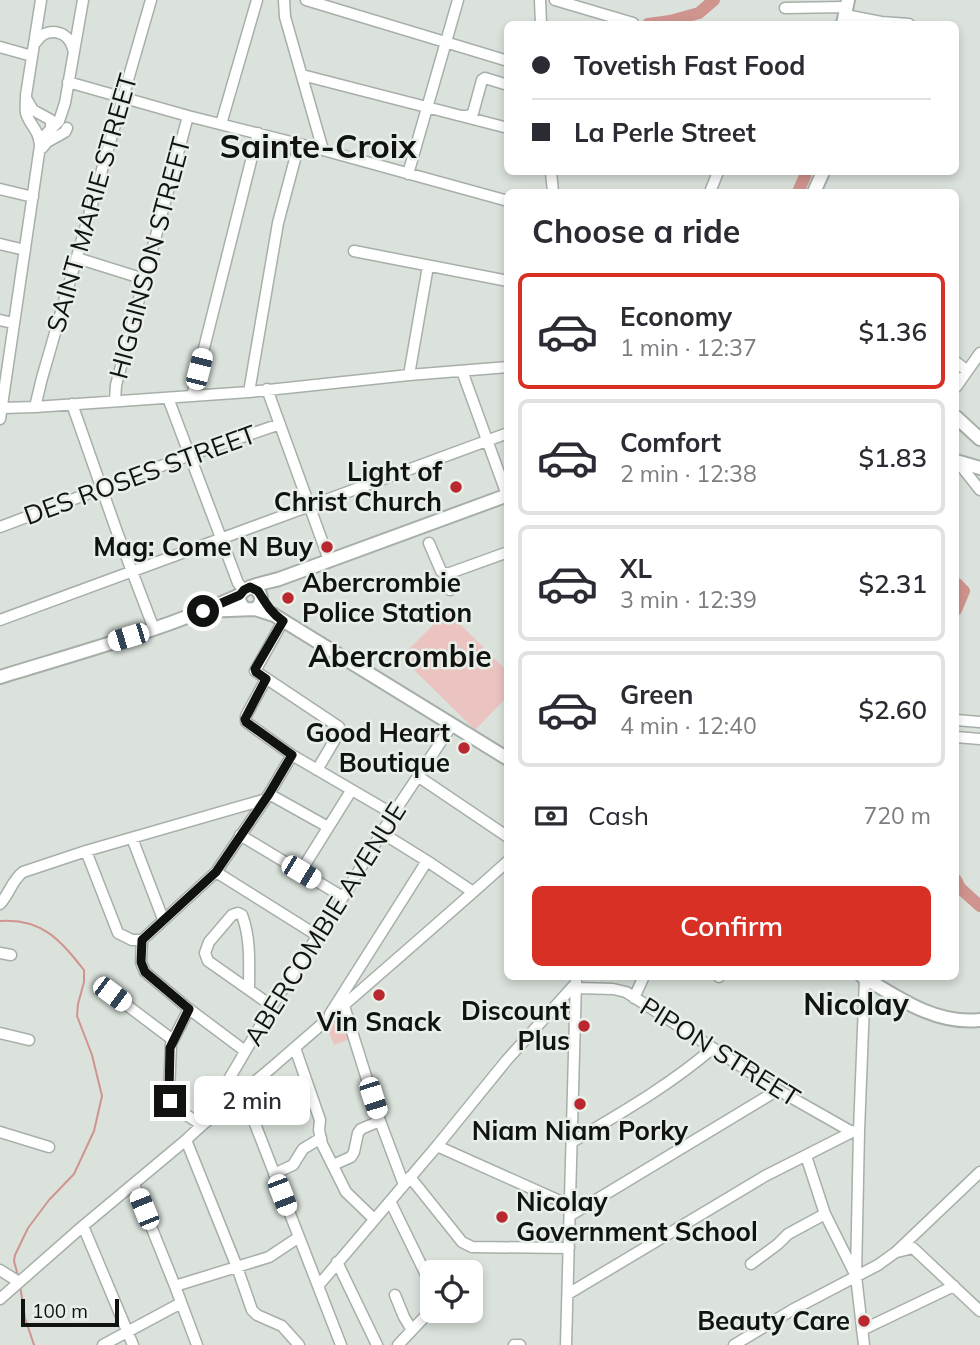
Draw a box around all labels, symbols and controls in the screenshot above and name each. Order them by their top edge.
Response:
text: Tovetish Fast Food [574,49,805,82]
street label: SAINT MARIE STREET [39,69,144,336]
text: La Perle Street [574,116,756,149]
district label: Sainte-Croix [219,125,417,166]
street label: HIGGINSON STREET [101,133,198,382]
text: Choose a ride [532,211,740,251]
icon: car [536,300,599,363]
text: Economy [620,300,732,333]
text: $1.36 [858,315,927,348]
text: 1 min · 12:37 [620,333,757,362]
car [184,346,215,392]
street label: DES ROSES STREET [19,417,261,532]
icon: car [536,426,599,489]
text: Comfort [620,426,721,459]
text: $1.83 [858,441,927,474]
place label: Light of Christ Church [274,455,442,518]
text: 2 min · 12:38 [620,459,757,488]
marker: Light of Christ Church [448,479,464,495]
place label: Mag: Come N Buy [93,530,314,563]
marker: Mag: Come N Buy [319,539,335,555]
icon: car [536,552,599,615]
text: XL [620,552,652,585]
place label: Abercrombie Police Station [302,566,472,629]
text: $2.31 [858,567,927,600]
text: 3 min · 12:39 [620,585,757,614]
marker: Abercrombie Police Station [280,590,296,606]
route start [187,595,219,627]
car [105,621,152,653]
district label: Abercrombie [308,637,492,675]
icon: car [536,678,599,741]
text: Green [620,678,693,711]
text: $2.60 [858,693,927,726]
text: 4 min · 12:40 [620,711,757,740]
place label: Good Heart Boutique [305,716,450,779]
marker: Good Heart Boutique [456,740,472,756]
street label: ABERCOMBIE AVENUE [236,796,413,1052]
icon: cash [532,797,570,835]
text: Cash [588,799,649,832]
text: 720 m [863,801,931,830]
car [278,852,325,892]
button: Confirm [532,886,931,966]
car [89,973,136,1015]
district label: Nicolay [803,985,910,1023]
marker: Vin Snack [371,987,387,1003]
street label: PIPON STREET [634,989,806,1114]
place label: Discount Plus [461,994,570,1057]
place label: Vin Snack [316,1005,442,1038]
marker: Discount Plus [576,1018,592,1034]
car [357,1075,390,1121]
callout: 2 min [194,1076,310,1126]
route end [154,1085,186,1117]
text: 2 min [222,1086,282,1115]
marker: Niam Niam Porky [572,1096,588,1112]
place label: Niam Niam Porky [472,1114,689,1147]
car [265,1172,300,1218]
place label: Nicolay Government School [516,1185,758,1248]
car [127,1186,162,1232]
marker: Nicolay Government School [494,1209,510,1225]
map controls [420,1260,483,1323]
button: locate [420,1260,483,1323]
scale bar [21,1296,119,1328]
text: 100 m [32,1299,88,1323]
place label: Beauty Care [697,1304,850,1337]
marker: Beauty Care [856,1313,872,1329]

